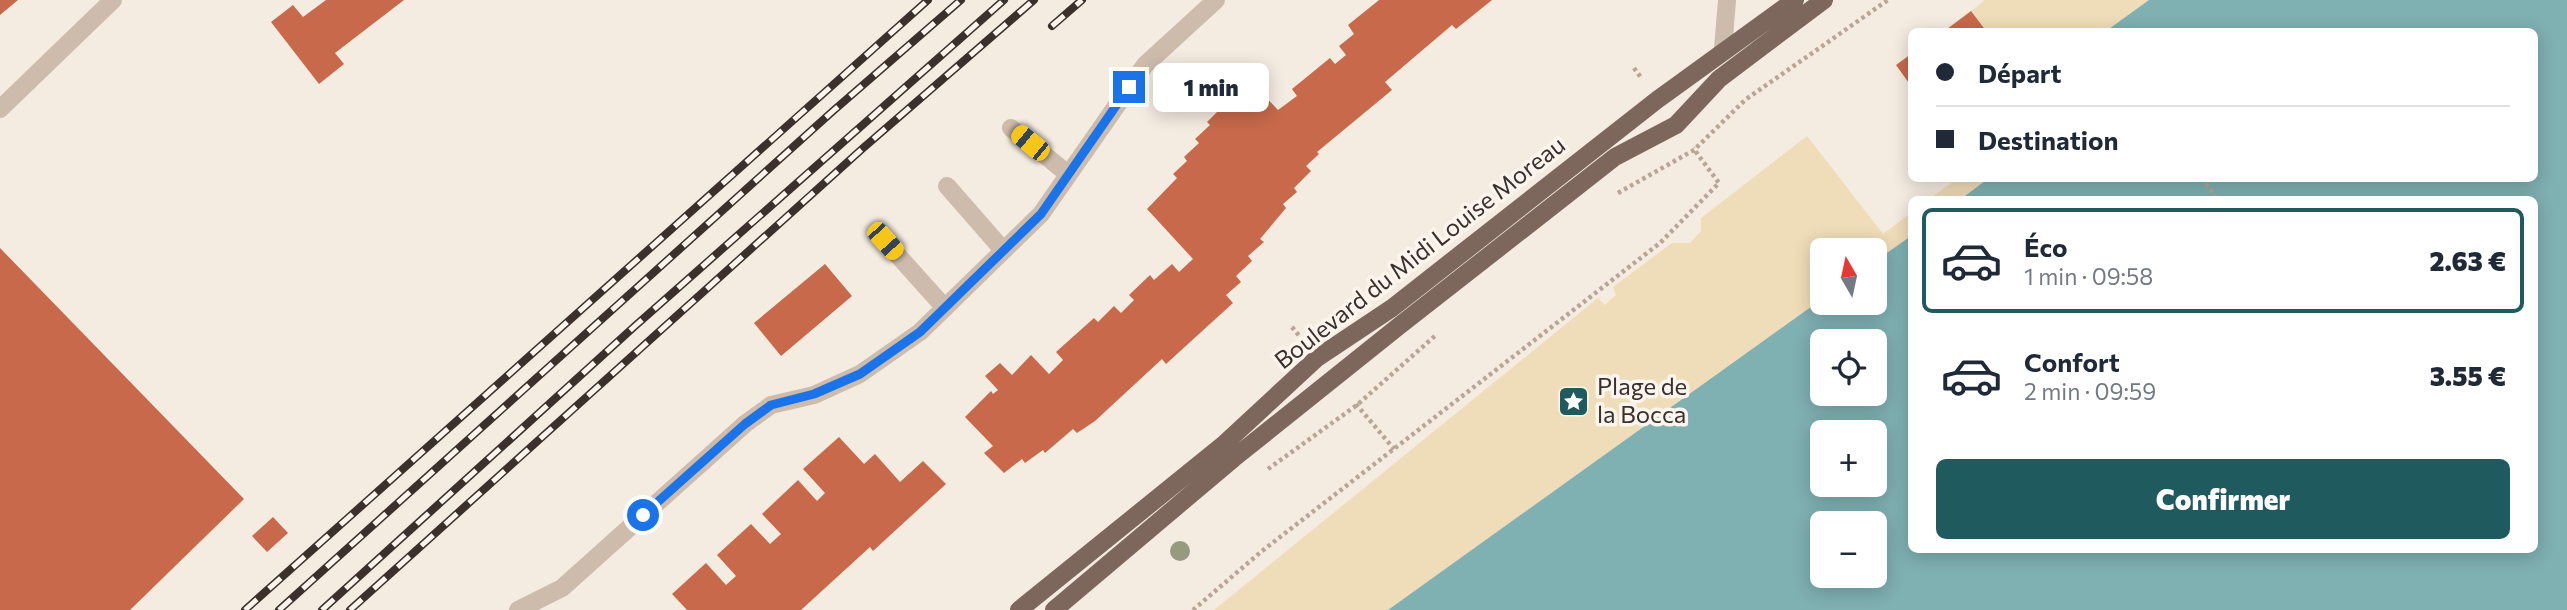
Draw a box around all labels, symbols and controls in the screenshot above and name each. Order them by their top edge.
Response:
text: Départ [1978,57,2062,88]
callout: 1 min [1154,62,1269,112]
route end [1113,71,1145,103]
text: 1 min [1183,73,1239,101]
car [1008,122,1053,164]
text: Destination [1978,124,2119,155]
street label: Boulevard du Midi Louise Moreau [1268,129,1570,374]
car [864,218,907,264]
icon: car [1940,229,2003,292]
text: Éco [2024,231,2068,262]
north arrow [1810,238,1886,315]
map controls [1810,238,1887,588]
text: 2.63 € [2429,245,2506,276]
text: 1 min · 09:58 [2024,262,2153,290]
button: locate [1810,329,1887,406]
icon: car [1940,344,2003,407]
text: Confort [2024,346,2120,377]
text: 3.55 € [2430,360,2506,391]
place label: Plage de la Bocca [1597,371,1687,428]
text: 2 min · 09:59 [2024,377,2156,405]
place icon: Plage de la Bocca [1557,384,1591,418]
button: + [1810,420,1887,497]
button: Confirmer [1936,459,2510,539]
route start [627,499,659,531]
button: − [1810,511,1887,588]

